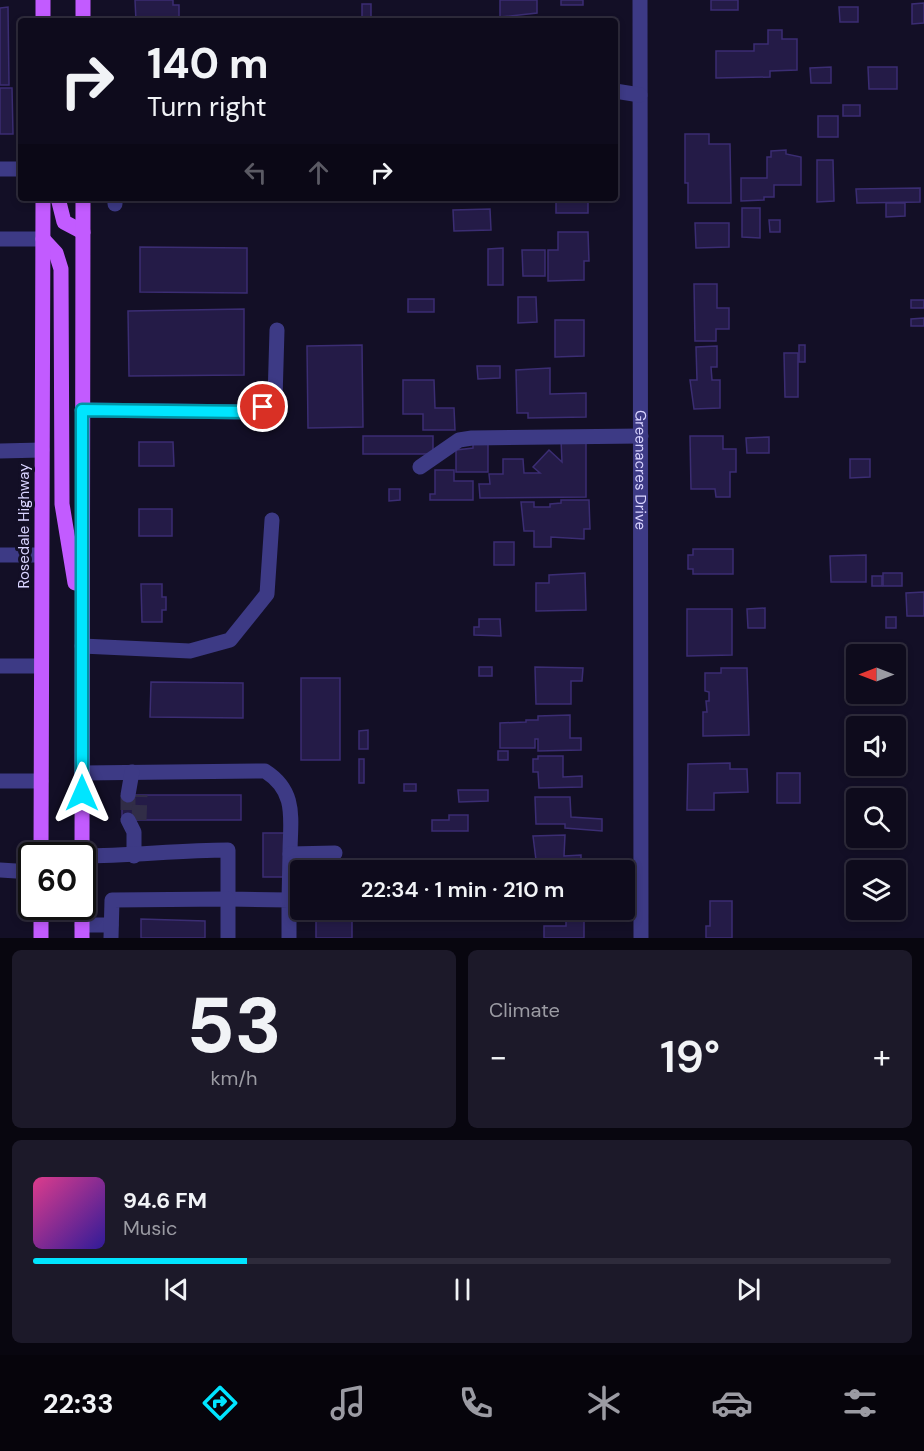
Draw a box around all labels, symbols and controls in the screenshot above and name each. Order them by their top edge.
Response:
text: 140 m [147,36,269,91]
icon: right [48,42,126,120]
text: Turn right [147,89,267,124]
icon: left [239,156,272,189]
icon: ahead [302,156,335,189]
icon: right [365,156,398,189]
pin [237,381,288,432]
icon: arrive [246,390,279,423]
street label: Greenacres Drive [630,410,651,530]
street label: Rosedale Highway [14,463,34,589]
north arrow [846,644,906,704]
map controls [846,644,906,920]
button: sound [846,716,906,776]
position arrow [50,761,114,825]
button: search [846,788,906,848]
speed limit sign: 60 [18,842,96,920]
button: layers [846,860,906,920]
text: 22:34 · 1 min · 210 m [361,875,564,904]
text: 53 [186,975,282,1076]
text: Climate [489,997,560,1023]
text: 19° [660,1027,720,1086]
text: − [489,1035,507,1078]
text: + [873,1035,891,1078]
text: km/h [210,1065,258,1091]
text: 94.6 FM [123,1186,207,1215]
text: Music [123,1215,178,1241]
icon: previous [160,1273,193,1306]
icon: pause [446,1273,479,1306]
icon: next [732,1273,765,1306]
icon: directions [199,1382,241,1424]
icon: music [327,1382,369,1424]
icon: phone [455,1382,497,1424]
icon: climate [583,1382,625,1424]
icon: car [711,1382,753,1424]
icon: filters [839,1382,881,1424]
text: 22:33 [43,1386,114,1421]

